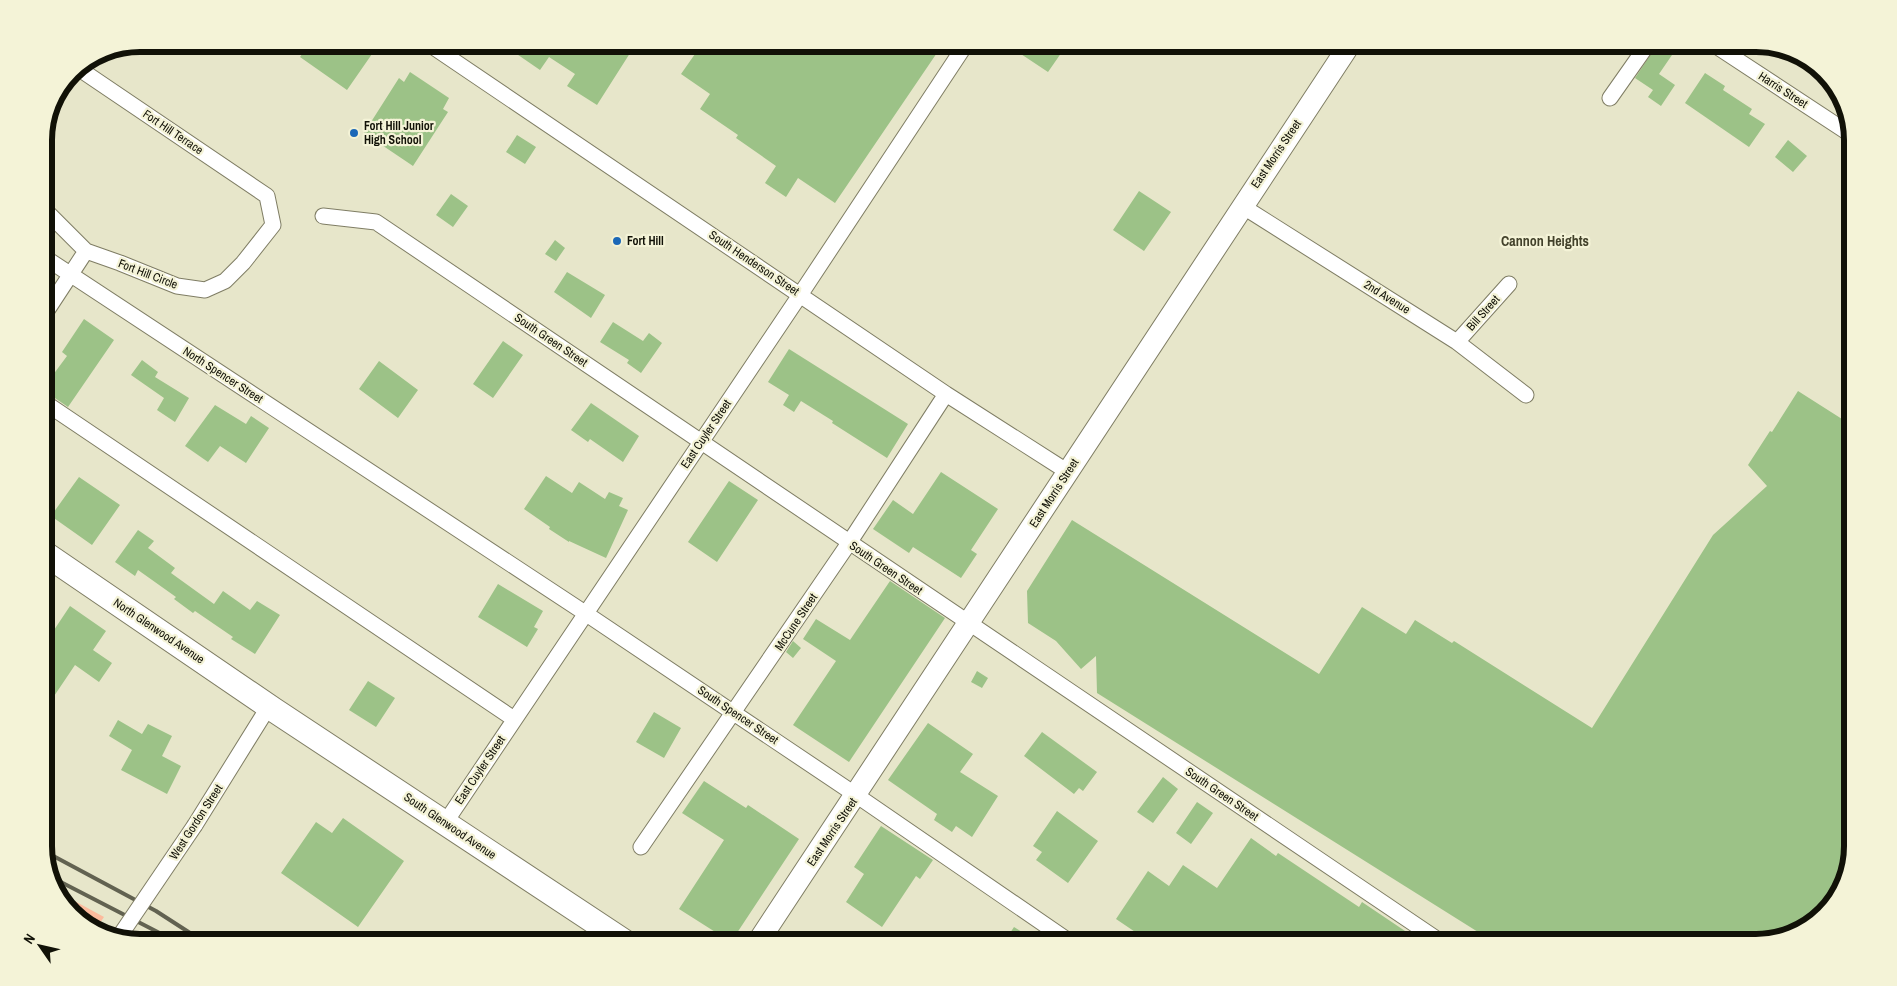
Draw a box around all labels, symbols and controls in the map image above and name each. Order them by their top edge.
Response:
street label: Harris Street [1755,68,1811,112]
street label: Fort Hill Terrace [140,106,206,158]
street label: East Morris Street [1247,116,1305,191]
place label: Fort Hill Junior High School [364,118,434,148]
marker: Fort Hill Junior High School [348,127,360,139]
street label: South Henderson Street [706,227,802,299]
district label: Cannon Heights [1501,232,1589,250]
place label: Fort Hill [627,233,664,249]
marker: Fort Hill [611,235,623,247]
street label: Fort Hill Circle [116,255,180,293]
street label: 2nd Avenue [1361,276,1413,318]
street label: Bill Street [1463,292,1503,334]
street label: South Green Street [511,310,591,370]
street label: North Spencer Street [180,343,266,407]
street label: East Cuyler Street [677,396,735,472]
street label: East Morris Street [1026,455,1082,531]
street label: South Green Street [846,538,926,598]
street label: McCune Street [771,590,821,654]
street label: North Glenwood Avenue [110,595,208,667]
street label: South Spencer Street [695,682,782,748]
street label: East Cuyler Street [451,732,509,808]
street label: South Green Street [1182,764,1262,824]
street label: West Gordon Street [166,781,226,863]
street label: South Glenwood Avenue [401,789,499,863]
street label: East Morris Street [803,794,861,869]
north arrow [15,921,65,971]
text: N [19,930,39,947]

